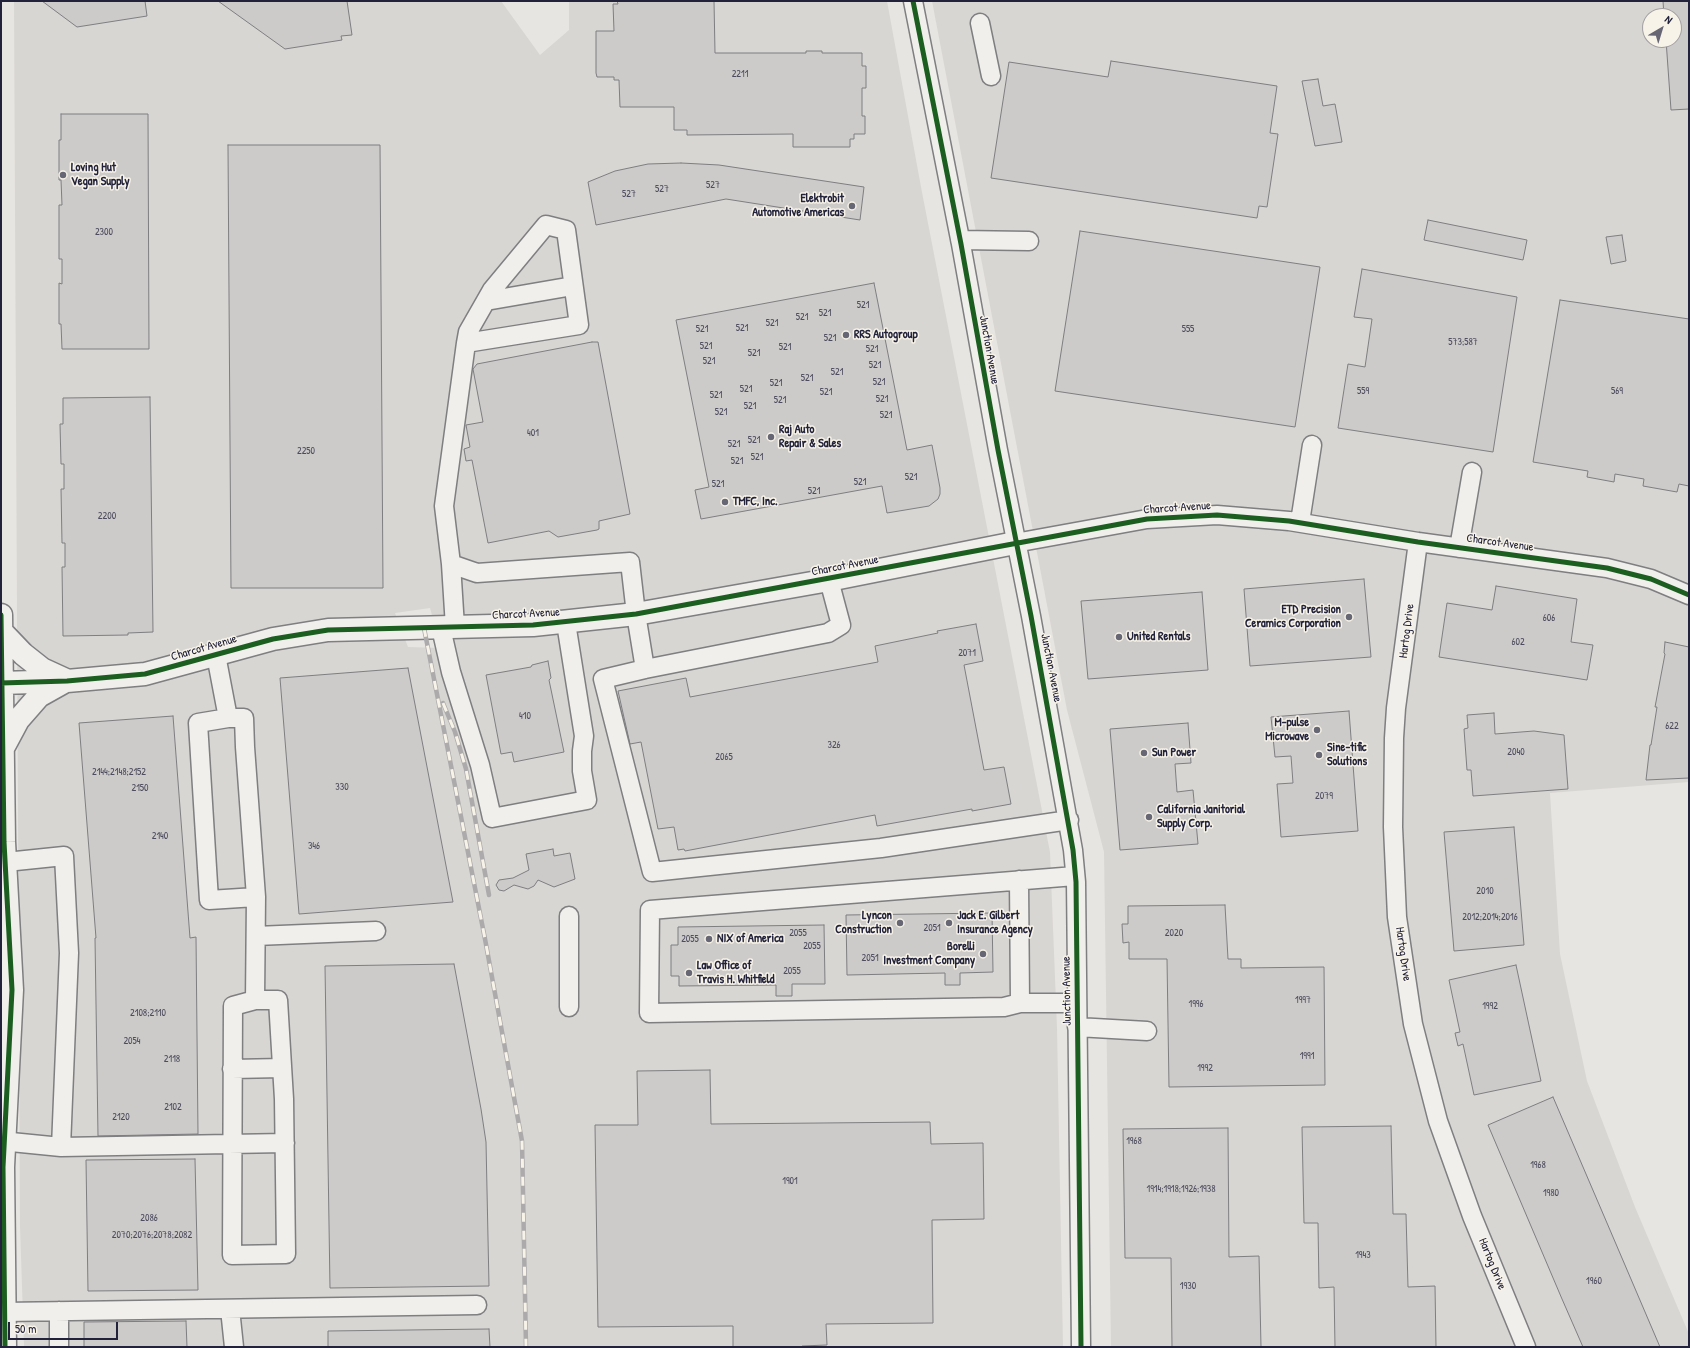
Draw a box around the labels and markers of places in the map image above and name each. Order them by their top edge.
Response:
place label: Loving Hut Vegan Supply [71,161,130,189]
marker: Loving Hut Vegan Supply [58,170,68,180]
place label: Elektrobit Automotive Americas [752,192,844,220]
marker: Elektrobit Automotive Americas [847,201,857,211]
place label: RRS Autogroup [854,328,918,342]
marker: RRS Autogroup [841,330,851,340]
place label: Raj Auto Repair & Sales [779,423,841,451]
marker: Raj Auto Repair & Sales [766,432,776,442]
place label: TMFC, Inc. [733,495,777,509]
marker: TMFC, Inc. [720,497,730,507]
place label: ETD Precision Ceramics Corporation [1245,603,1341,631]
marker: ETD Precision Ceramics Corporation [1344,612,1354,622]
place label: United Rentals [1127,630,1190,644]
marker: United Rentals [1114,632,1124,642]
place label: M-pulse Microwave [1265,716,1309,744]
marker: M-pulse Microwave [1312,725,1322,735]
place label: Sine-tific Solutions [1327,741,1367,769]
place label: Sun Power [1152,746,1196,760]
marker: Sun Power [1139,748,1149,758]
marker: Sine-tific Solutions [1314,750,1324,760]
place label: California Janitorial Supply Corp. [1157,803,1245,831]
marker: California Janitorial Supply Corp. [1144,812,1154,822]
place label: Lyncon Construction [835,909,892,937]
place label: Jack E. Gilbert Insurance Agency [957,909,1033,937]
marker: Lyncon Construction [895,918,905,928]
marker: Jack E. Gilbert Insurance Agency [944,918,954,928]
place label: NIX of America [717,932,784,946]
marker: NIX of America [704,934,714,944]
place label: Borelli Investment Company [883,940,975,968]
marker: Borelli Investment Company [978,949,988,959]
place label: Law Office of Travis H. Whitfield [697,959,774,987]
marker: Law Office of Travis H. Whitfield [684,968,694,978]

